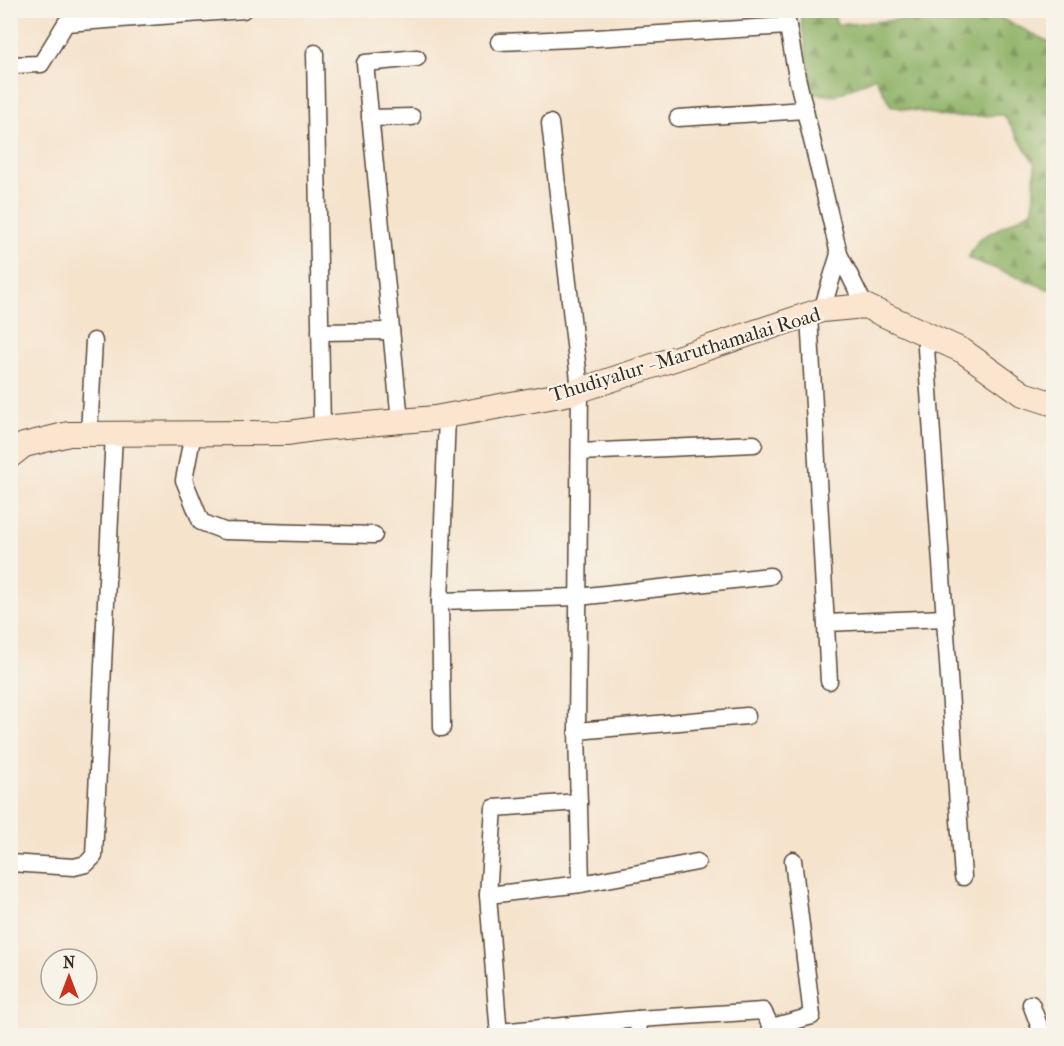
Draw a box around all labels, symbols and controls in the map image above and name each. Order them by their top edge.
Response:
street label: Thudiyalur - Maruthamalai Road [547,302,824,407]
north arrow [39,947,99,1007]
text: N [63,953,76,972]

